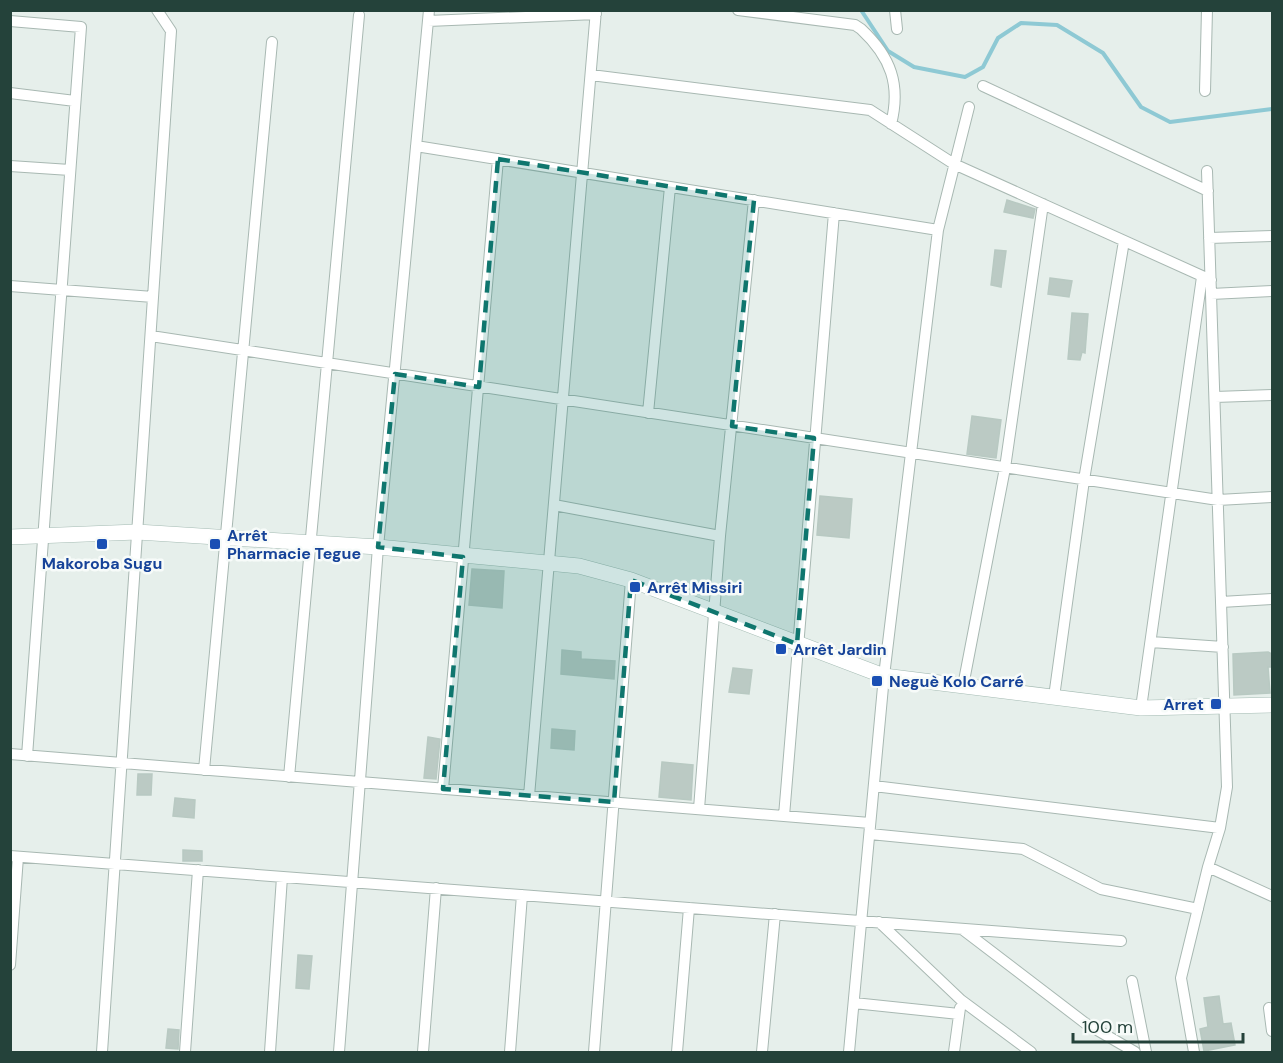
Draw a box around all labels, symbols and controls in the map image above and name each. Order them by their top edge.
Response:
place label: Arrêt Pharmacie Tegue [227,525,361,564]
marker: Makoroba Sugu [95,537,109,551]
marker: Arrêt Pharmacie Tegue [208,537,222,551]
place label: Makoroba Sugu [42,553,162,574]
place label: Arrêt Missiri [647,577,742,598]
marker: Arrêt Missiri [628,580,642,594]
place label: Arrêt Jardin [793,639,887,660]
marker: Arrêt Jardin [774,642,788,656]
place label: Neguè Kolo Carré [889,671,1024,692]
marker: Neguè Kolo Carré [870,674,884,688]
place label: Arret [1163,694,1204,715]
marker: Arret [1209,697,1223,711]
scale bar [1073,1006,1242,1044]
text: 100 m [1082,1015,1133,1039]

